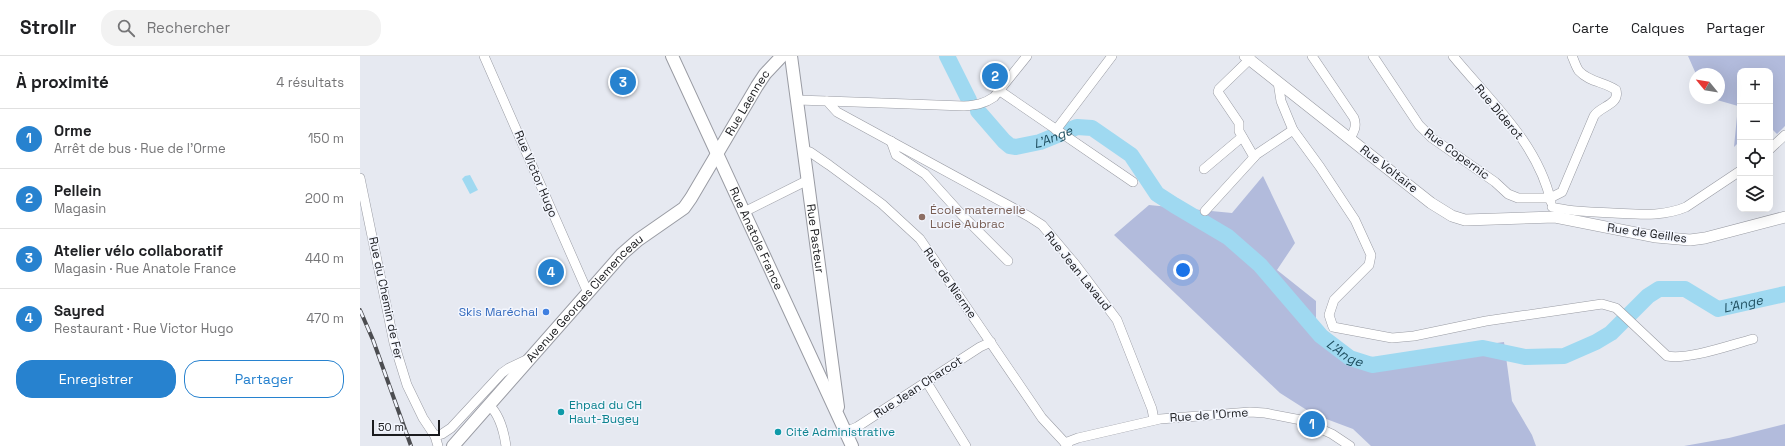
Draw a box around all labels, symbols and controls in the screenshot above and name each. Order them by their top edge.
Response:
search box [101,10,381,46]
text: Strollr [20,15,77,40]
icon: search [115,17,137,39]
text: Rechercher [147,18,230,37]
text: Carte [1572,19,1609,37]
text: Calques [1631,19,1685,37]
text: Partager [1707,19,1765,37]
pin: 2 [982,61,1008,91]
pin: 3 [610,67,636,97]
street label: Rue Laennec [721,67,774,139]
north arrow [1689,68,1725,104]
map controls [1737,68,1773,212]
button: + [1737,68,1773,104]
text: À proximité [16,71,109,93]
text: 4 résultats [276,74,344,91]
street label: Rue Diderot [1471,81,1527,143]
button: − [1737,104,1773,140]
text: Orme [54,121,92,140]
water label: L'Ange [1032,121,1076,152]
street label: Rue Copernic [1421,125,1493,183]
street label: Rue Victor Hugo [510,128,562,220]
text: 1 [26,130,32,147]
text: 150 m [308,130,344,147]
text: Arrêt de bus · Rue de l'Orme [54,140,226,157]
button: locate [1737,140,1773,176]
street label: Rue Voltaire [1357,141,1421,197]
button: layers [1737,176,1773,212]
text: Pellein [54,181,101,200]
street label: Rue Anatole France [726,184,787,293]
text: 2 [25,190,33,207]
text: 200 m [305,190,344,207]
text: Magasin [54,200,106,217]
place label: École maternelle Lucie Aubrac [930,202,1026,232]
street label: Rue Pasteur [803,203,828,274]
marker: École maternelle Lucie Aubrac [917,212,927,222]
street label: Rue de Geilles [1606,219,1688,247]
street label: Rue Jean Lavaud [1041,228,1115,314]
street label: Avenue Georges Clemenceau [522,231,646,366]
street label: Rue du Chemin de Fer [365,235,407,361]
text: Atelier vélo collaboratif [54,241,223,260]
street label: Rue de Nierme [920,244,980,322]
text: 3 [25,250,33,267]
text: 440 m [305,250,344,267]
pin: 4 [538,257,564,287]
text: Magasin · Rue Anatole France [54,260,236,277]
your location [1173,260,1193,280]
water label: L'Ange [1721,290,1765,316]
text: Sayred [54,301,105,320]
place label: Skis Maréchal [459,304,538,320]
marker: Skis Maréchal [541,307,551,317]
text: 4 [25,310,33,327]
text: 470 m [306,310,344,327]
text: Restaurant · Rue Victor Hugo [54,320,234,337]
water label: L'Ange [1323,335,1366,370]
street label: Rue Jean Charcot [871,352,965,422]
button: Enregistrer [16,360,176,398]
button: Partager [184,360,344,398]
place label: Ehpad du CH Haut-Bugey [569,397,642,427]
street label: Rue de l'Orme [1169,404,1249,426]
marker: Ehpad du CH Haut-Bugey [556,407,566,417]
pin: 1 [1299,409,1325,439]
scale bar [372,418,440,437]
text: 50 m [378,420,404,434]
place label: Cité Administrative [786,424,895,440]
marker: Cité Administrative [773,427,783,437]

